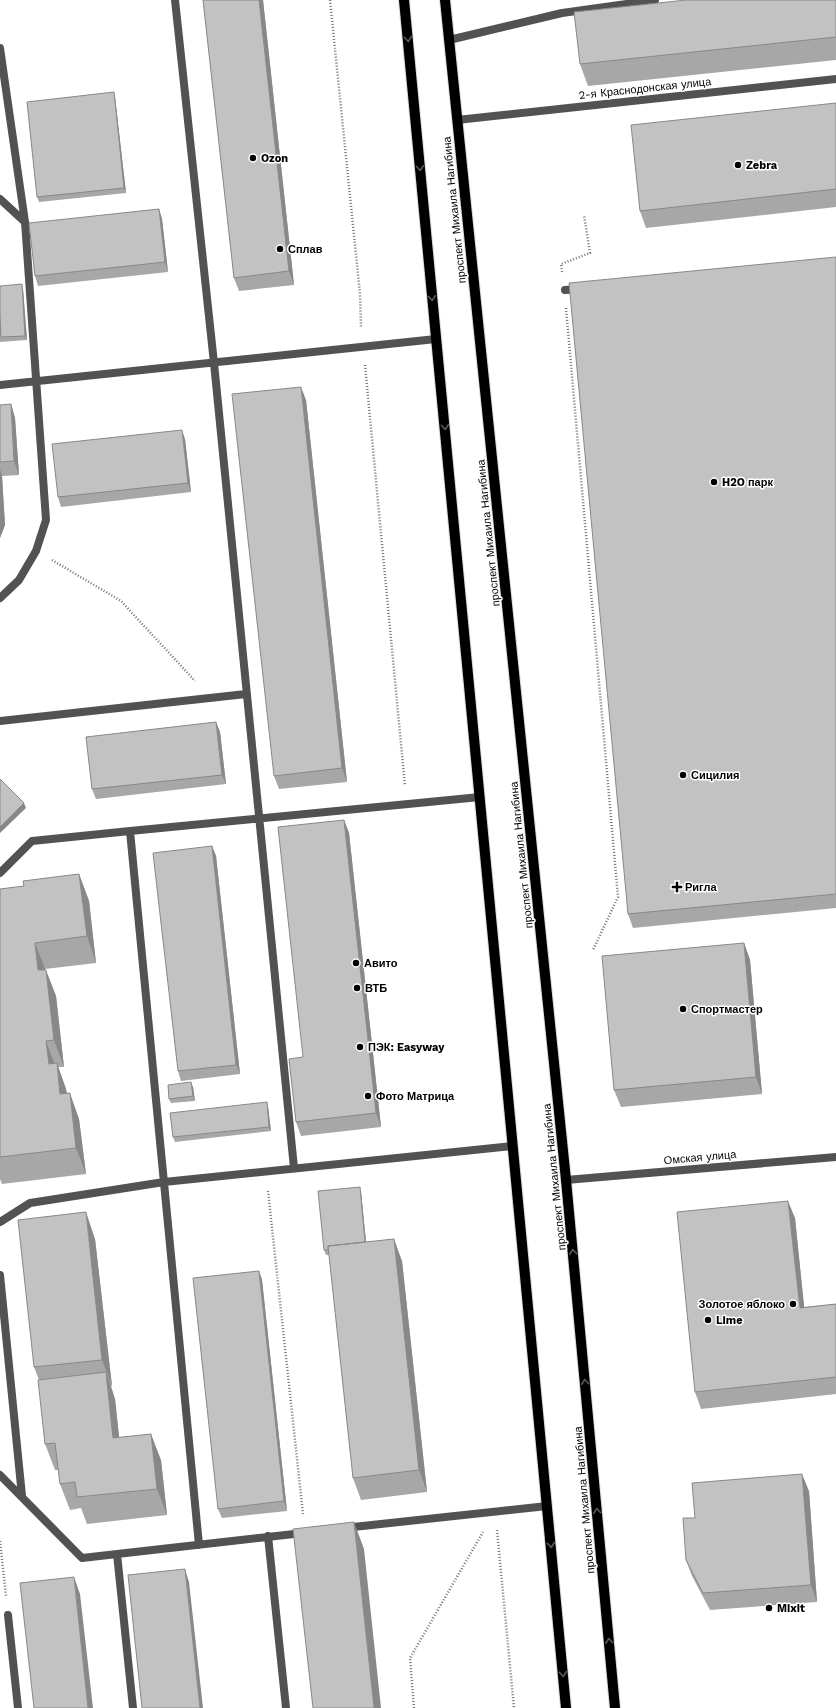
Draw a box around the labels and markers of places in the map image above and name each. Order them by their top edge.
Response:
place label: Ozon [261,152,288,165]
marker: Ozon [248,153,258,163]
place label: Zebra [746,159,778,172]
marker: Zebra [733,160,743,170]
place label: Сплав [288,243,323,256]
marker: Сплав [275,244,285,254]
place label: H2O парк [722,476,773,489]
marker: H2O парк [709,477,719,487]
place label: Сицилия [691,769,739,782]
marker: Сицилия [678,770,688,780]
place label: Ригла [685,881,717,894]
marker: Ригла [672,882,682,892]
place label: Авито [364,957,398,970]
marker: Авито [351,958,361,968]
place label: ВТБ [365,982,387,995]
marker: ВТБ [352,983,362,993]
place label: Спортмастер [691,1003,763,1016]
marker: Спортмастер [678,1004,688,1014]
place label: ПЭК: Easyway [368,1041,445,1054]
marker: ПЭК: Easyway [355,1042,365,1052]
place label: Фото Матрица [376,1090,455,1103]
marker: Фото Матрица [363,1091,373,1101]
place label: Золотое яблоко [699,1298,785,1311]
marker: Золотое яблоко [788,1299,798,1309]
place label: Lime [716,1314,743,1327]
marker: Lime [703,1315,713,1325]
place label: Mixit [777,1602,805,1615]
marker: Mixit [764,1603,774,1613]

